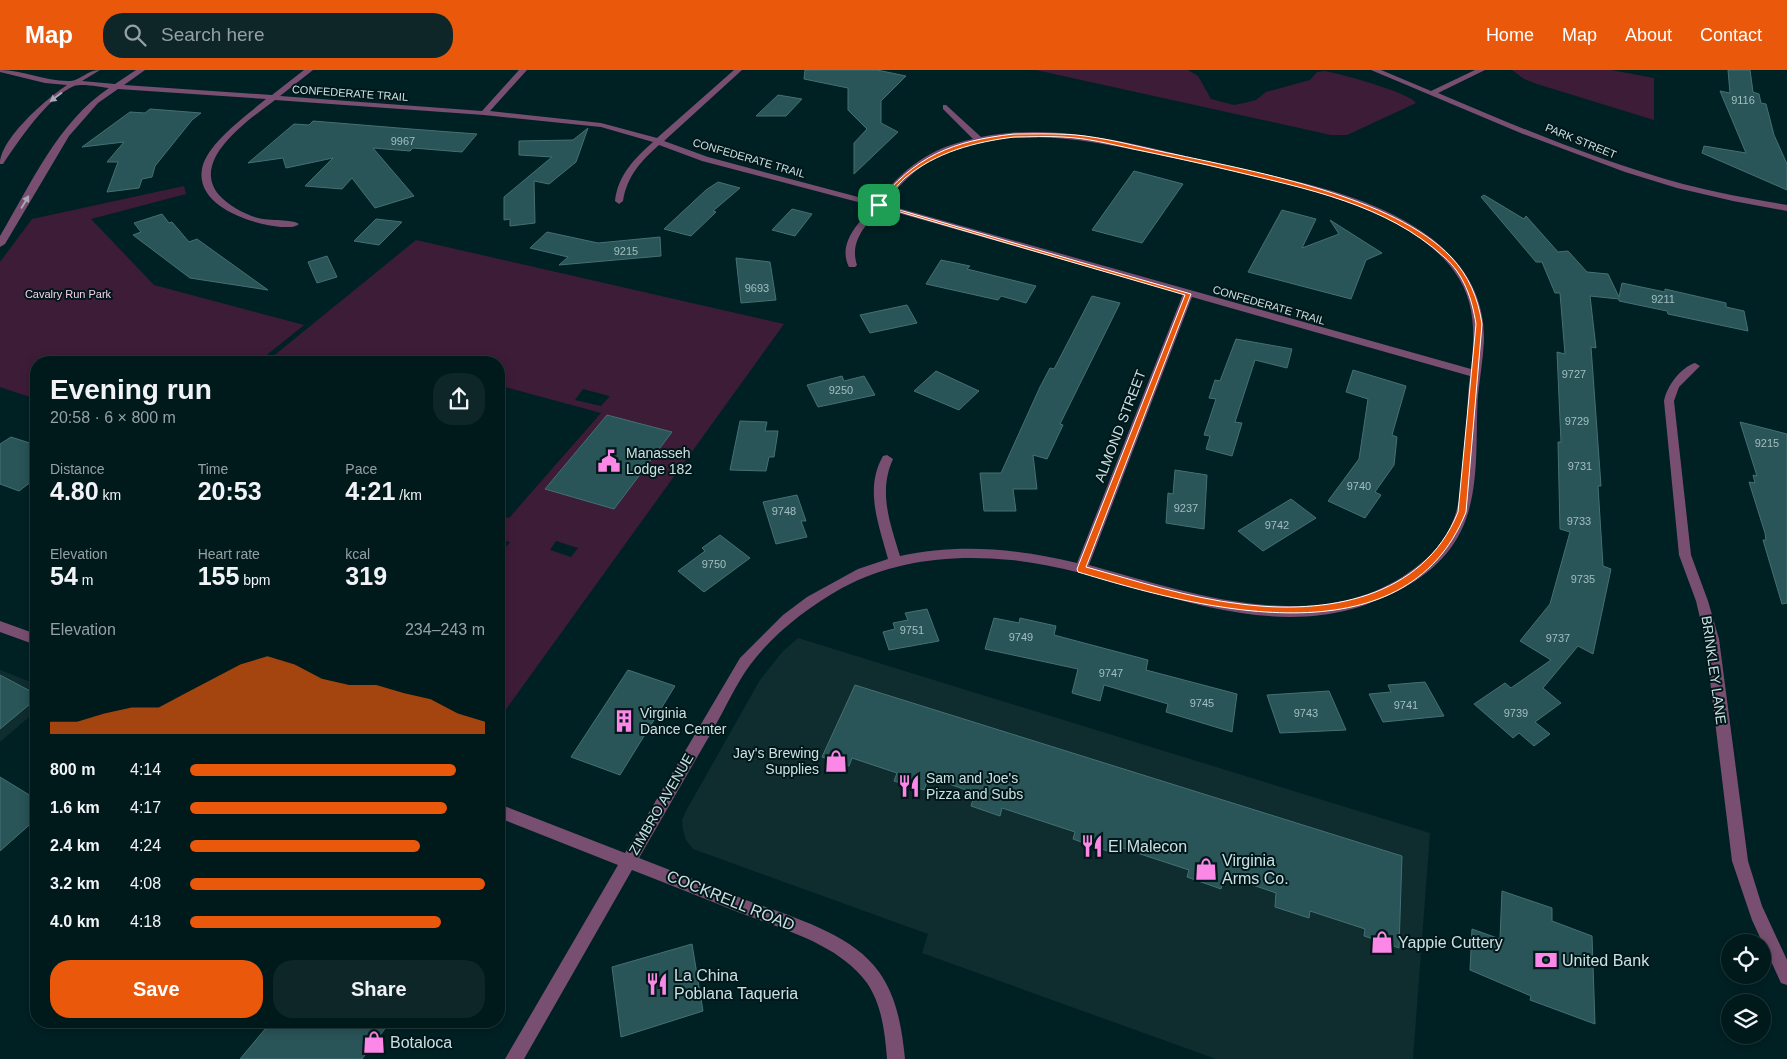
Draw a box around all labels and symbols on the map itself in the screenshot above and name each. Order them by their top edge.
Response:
street label: CONFEDERATE TRAIL [292,83,408,103]
one-way arrow [50,91,63,102]
house number: 9116 [1731,94,1755,106]
street label: PARK STREET [1544,121,1619,161]
house number: 9967 [391,135,415,147]
street label: CONFEDERATE TRAIL [691,136,807,180]
pin [858,184,900,226]
one-way arrow [21,196,30,209]
house number: 9215 [614,245,638,257]
house number: 9693 [745,282,769,294]
street label: CONFEDERATE TRAIL [1211,283,1327,327]
park label: Cavalry Run Park [25,288,112,300]
house number: 9211 [1651,293,1675,305]
street label: ALMOND STREET [1091,367,1149,484]
house number: 9727 [1562,368,1586,380]
house number: 9250 [829,384,853,396]
house number: 9729 [1565,415,1589,427]
house number: 9215 [1755,437,1779,449]
place label: Manasseh Lodge 182 [626,445,692,477]
public building icon: Manasseh Lodge 182 [596,448,622,474]
house number: 9731 [1568,460,1592,472]
house number: 9740 [1347,480,1371,492]
house number: 9237 [1174,502,1198,514]
house number: 9748 [772,505,796,517]
house number: 9733 [1567,515,1591,527]
house number: 9742 [1265,519,1289,531]
house number: 9750 [702,558,726,570]
house number: 9735 [1571,573,1595,585]
street label: BRINKLEY LANE [1698,615,1730,725]
house number: 9751 [900,624,924,636]
house number: 9749 [1009,631,1033,643]
house number: 9737 [1546,632,1570,644]
house number: 9747 [1099,667,1123,679]
house number: 9745 [1190,697,1214,709]
house number: 9741 [1394,699,1418,711]
place label: Virginia Dance Center [640,705,727,737]
house number: 9743 [1294,707,1318,719]
house number: 9739 [1504,707,1528,719]
building icon: Virginia Dance Center [611,708,637,734]
place label: Jay's Brewing Supplies [733,745,819,777]
shop icon: Jay's Brewing Supplies [823,748,849,774]
street label: ZIMBRO AVENUE [626,751,696,857]
place label: Sam and Joe's Pizza and Subs [926,770,1023,802]
restaurant icon: Sam and Joe's Pizza and Subs [896,773,922,799]
restaurant icon: El Malecon [1079,833,1105,859]
place label: El Malecon [1108,838,1187,855]
place label: Virginia Arms Co. [1222,852,1289,887]
shop icon: Virginia Arms Co. [1193,856,1219,882]
street label: COCKRELL ROAD [664,867,797,934]
shop icon: Yappie Cuttery [1369,929,1395,955]
place label: Yappie Cuttery [1398,934,1503,951]
bank icon: United Bank [1533,947,1559,973]
place label: United Bank [1562,952,1650,969]
place label: La China Poblana Taqueria [674,967,798,1002]
restaurant icon: La China Poblana Taqueria [644,971,670,997]
shop icon: Botaloca [361,1029,387,1055]
place label: Botaloca [390,1034,452,1051]

